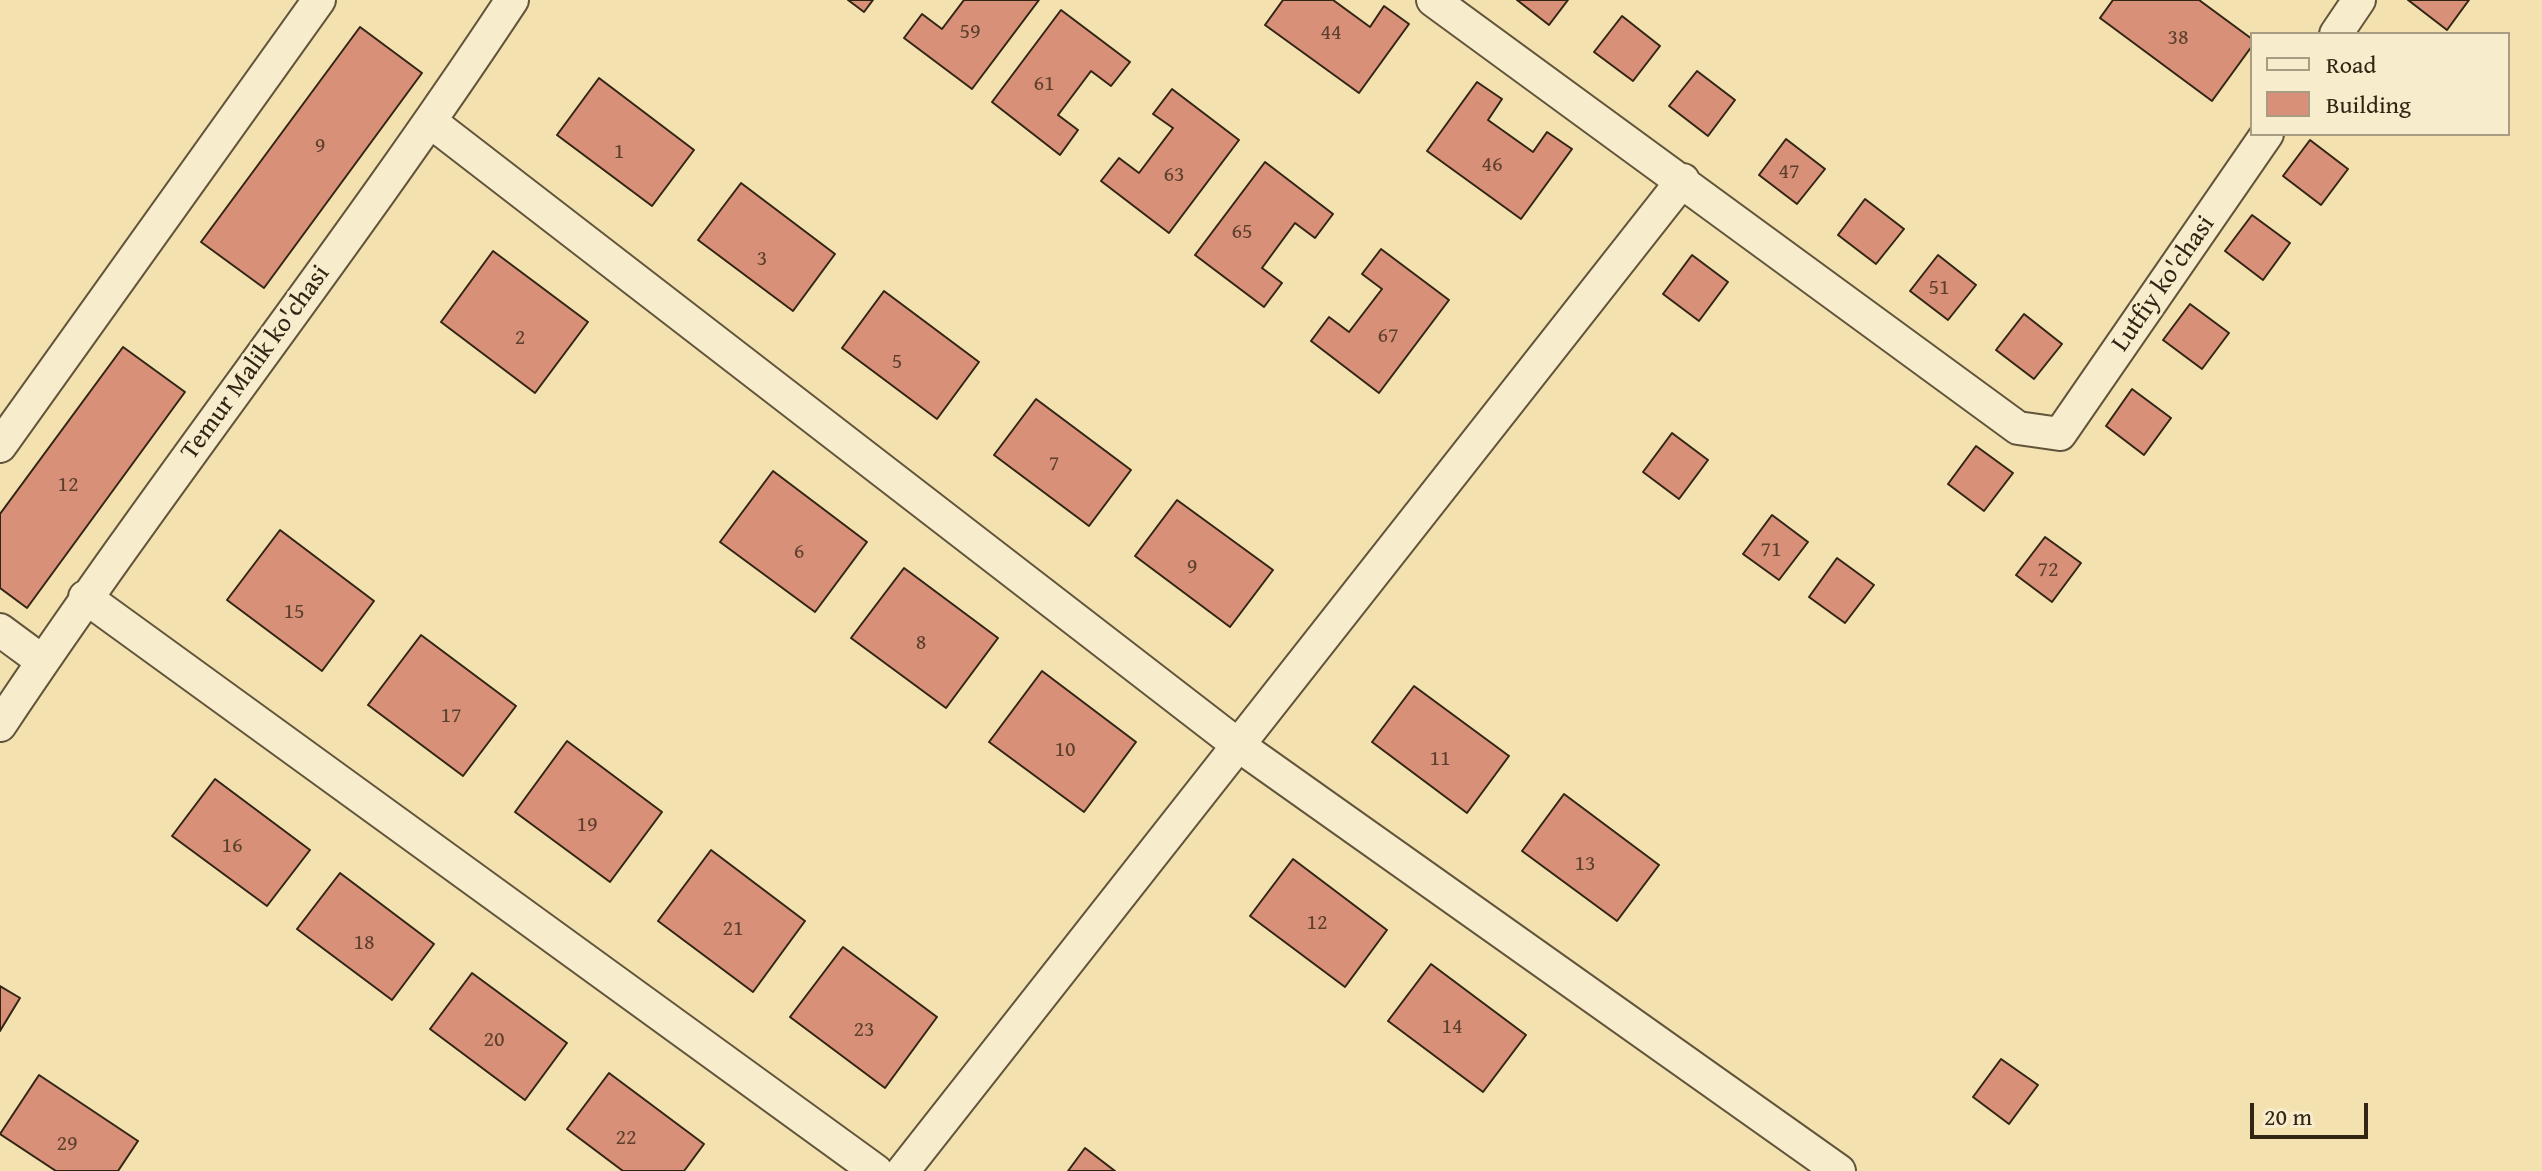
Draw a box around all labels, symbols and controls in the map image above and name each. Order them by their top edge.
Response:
house number: 59 [959,19,981,45]
house number: 44 [1320,20,1342,46]
house number: 38 [2167,25,2189,51]
legend [2250,32,2510,136]
text: Road [2326,47,2376,82]
house number: 61 [1033,71,1055,97]
text: Building [2326,87,2411,122]
house number: 9 [315,133,325,159]
house number: 1 [614,139,624,165]
house number: 46 [1481,152,1503,178]
house number: 47 [1778,159,1800,185]
house number: 63 [1163,162,1185,188]
street label: Lutfiy ko'chasi [2106,210,2222,358]
house number: 65 [1231,219,1253,245]
house number: 3 [757,246,767,272]
street label: Temur Malik ko'chasi [175,260,337,466]
house number: 51 [1928,275,1950,301]
house number: 67 [1377,323,1399,349]
house number: 2 [515,325,525,351]
house number: 5 [892,349,902,375]
house number: 7 [1049,451,1059,477]
house number: 12 [57,472,79,498]
house number: 71 [1760,537,1782,563]
house number: 6 [794,539,804,565]
house number: 9 [1187,554,1197,580]
house number: 72 [2037,557,2059,583]
house number: 15 [283,599,305,625]
house number: 8 [916,630,926,656]
house number: 17 [440,703,462,729]
house number: 10 [1054,737,1076,763]
house number: 11 [1429,746,1451,772]
house number: 19 [576,812,598,838]
house number: 16 [221,833,243,859]
house number: 13 [1574,851,1596,877]
house number: 12 [1306,910,1328,936]
house number: 21 [722,916,744,942]
house number: 18 [353,930,375,956]
house number: 14 [1441,1014,1463,1040]
house number: 23 [853,1017,875,1043]
house number: 20 [483,1027,505,1053]
scale bar [2254,1087,2372,1137]
text: 20 m [2264,1099,2312,1134]
house number: 22 [615,1125,637,1151]
house number: 29 [56,1131,78,1157]

